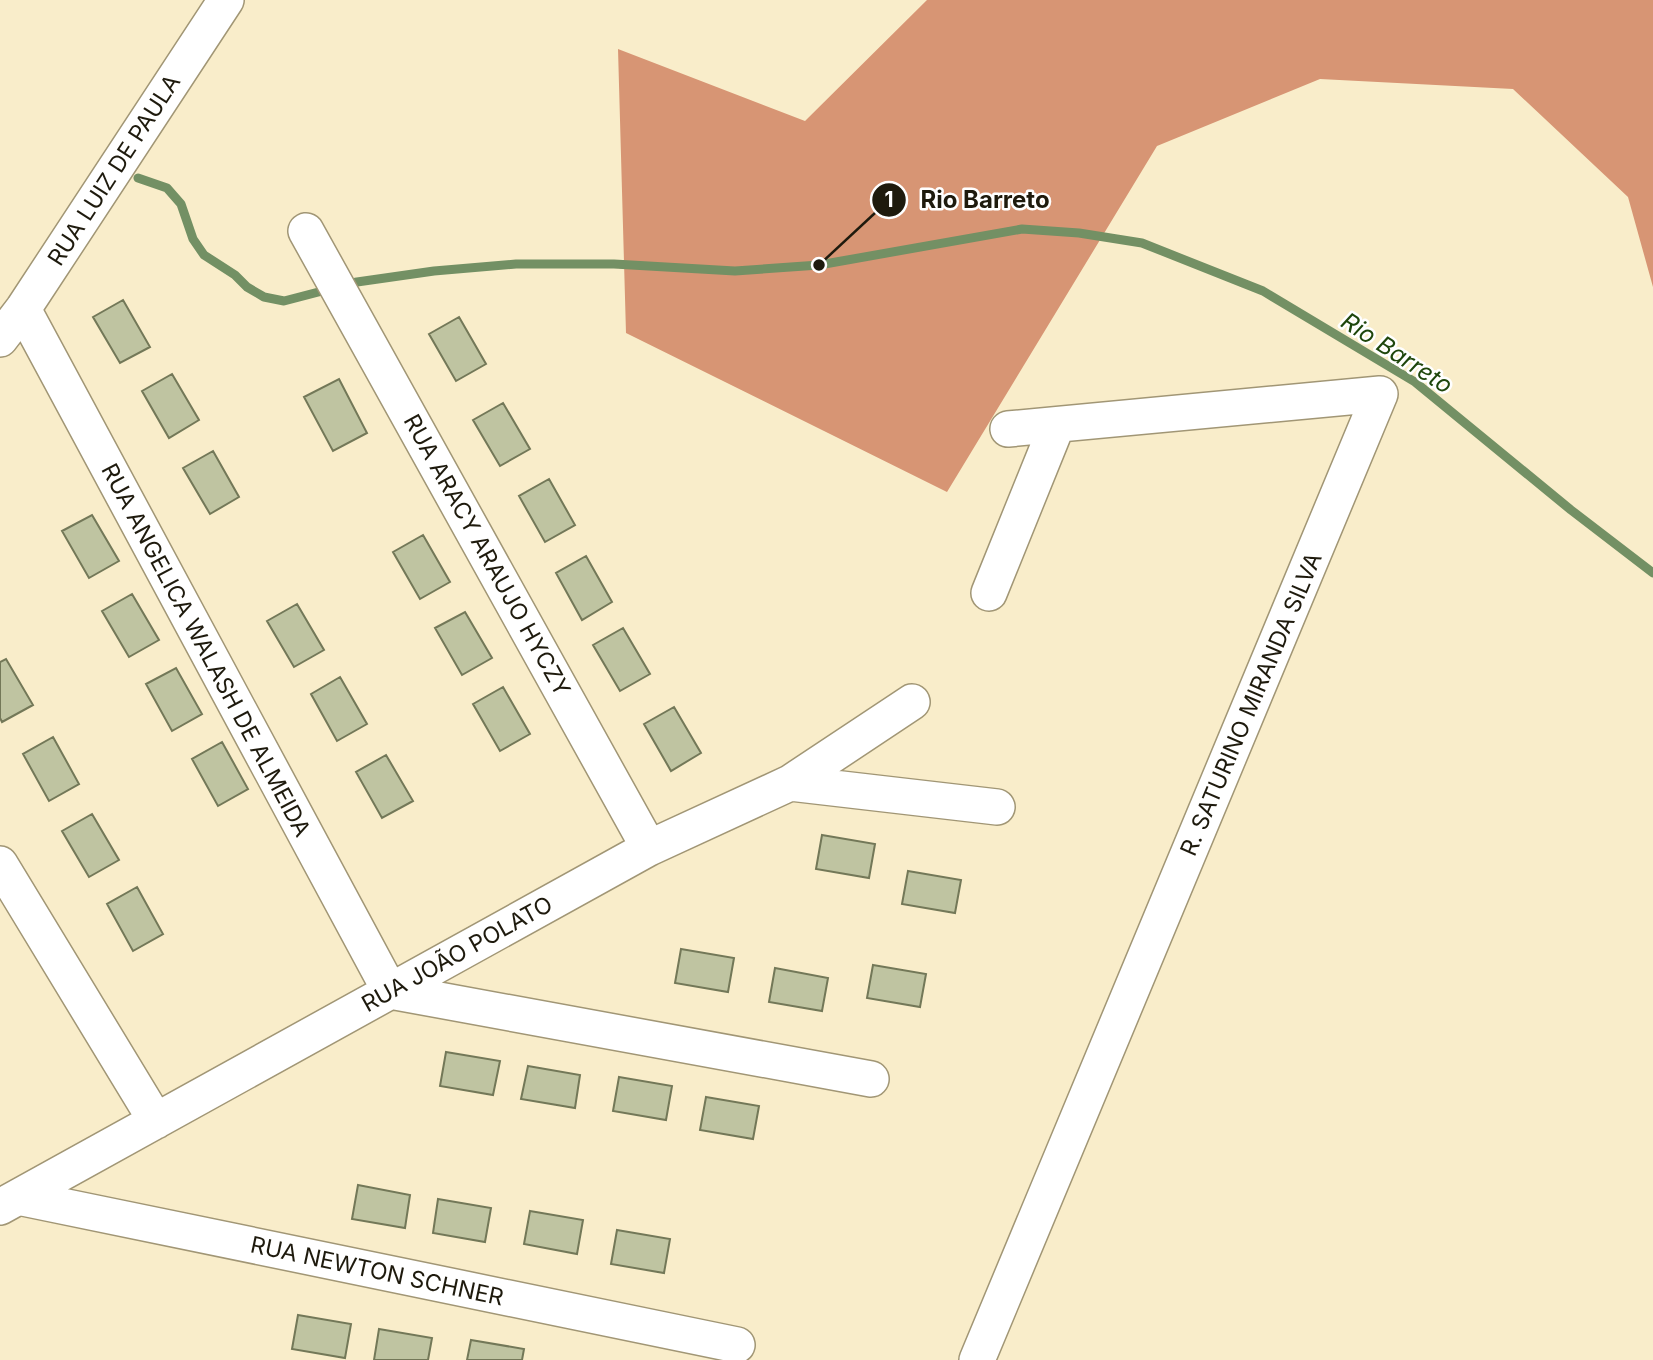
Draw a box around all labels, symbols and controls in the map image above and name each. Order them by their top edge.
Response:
street label: RUA LUIZ DE PAULA [42,69,186,271]
callout: Rio Barreto [872,177,1064,222]
text: Rio Barreto [920,185,1050,214]
text: 1 [884,187,894,212]
water label: Rio Barreto [1336,306,1458,400]
street label: RUA ARACY ARAUJO HYCZY [398,409,576,701]
street label: RUA ANGELICA WALASH DE ALMEIDA [95,459,317,841]
street label: R. SATURINO MIRANDA SILVA [1174,548,1328,860]
street label: RUA JOÃO POLATO [357,890,557,1018]
street label: RUA NEWTON SCHNER [248,1231,506,1312]

